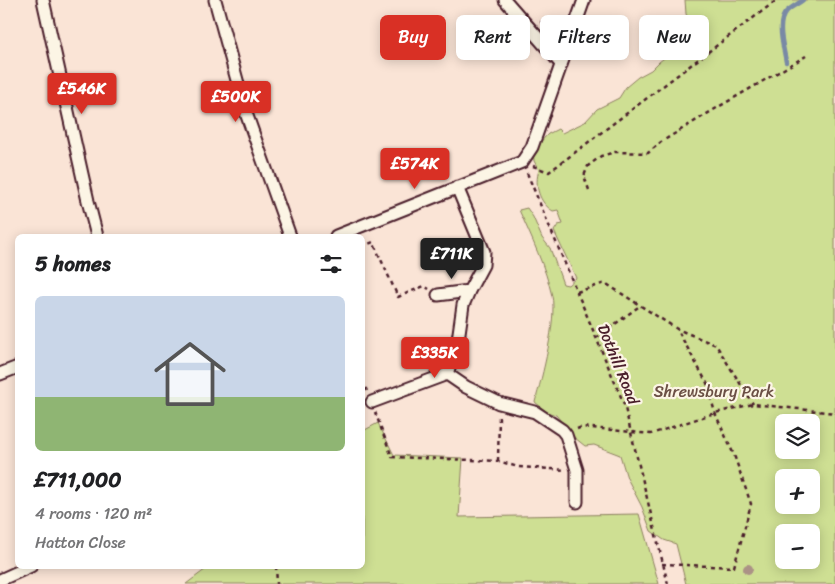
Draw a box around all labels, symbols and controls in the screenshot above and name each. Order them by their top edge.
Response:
chip: Buy [380,15,446,60]
chip: Rent [456,15,530,60]
chip: Filters [540,15,629,60]
chip: New [639,15,709,60]
pin: £546K [47,72,117,115]
text: £546K [58,74,106,103]
pin: £500K [201,80,271,123]
text: £500K [212,82,260,111]
pin: £574K [380,148,450,190]
text: £574K [391,149,439,178]
pin: £711K [417,238,487,280]
text: £711K [431,239,473,268]
text: 5 homes [35,245,111,283]
icon: filters [317,250,345,278]
street label: Dothill Road [589,319,648,410]
icon: home [145,329,235,419]
pin: £335K [400,336,470,379]
text: £335K [412,338,458,367]
park label: Shrewsbury Park [654,377,774,406]
map controls [775,414,820,569]
button: layers [775,414,820,459]
text: £711,000 [35,461,122,499]
button: + [775,469,820,514]
text: 4 rooms · 120 m² [35,499,152,528]
button: − [775,524,820,569]
text: Hatton Close [35,528,126,557]

